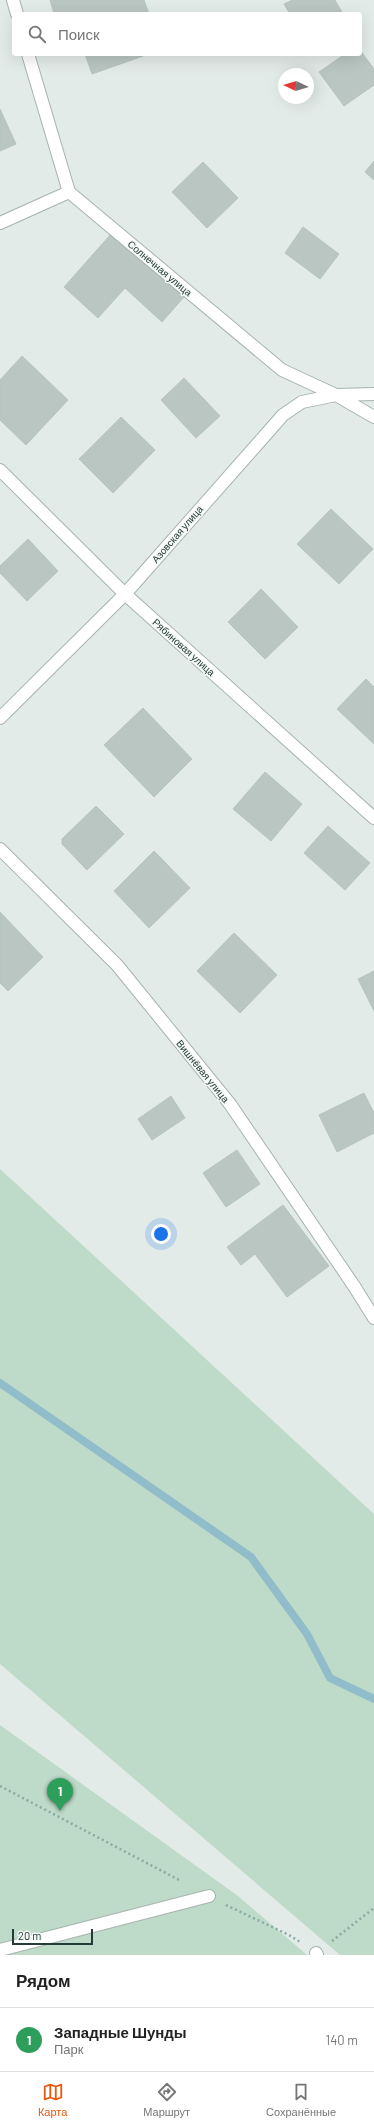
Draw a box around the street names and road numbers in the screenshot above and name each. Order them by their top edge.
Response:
street label: Солнечная улица [125,238,195,299]
street label: Азовская улица [149,503,205,565]
street label: Рябиновая улица [150,616,218,678]
street label: Вишнёвая улица [174,1037,232,1105]

